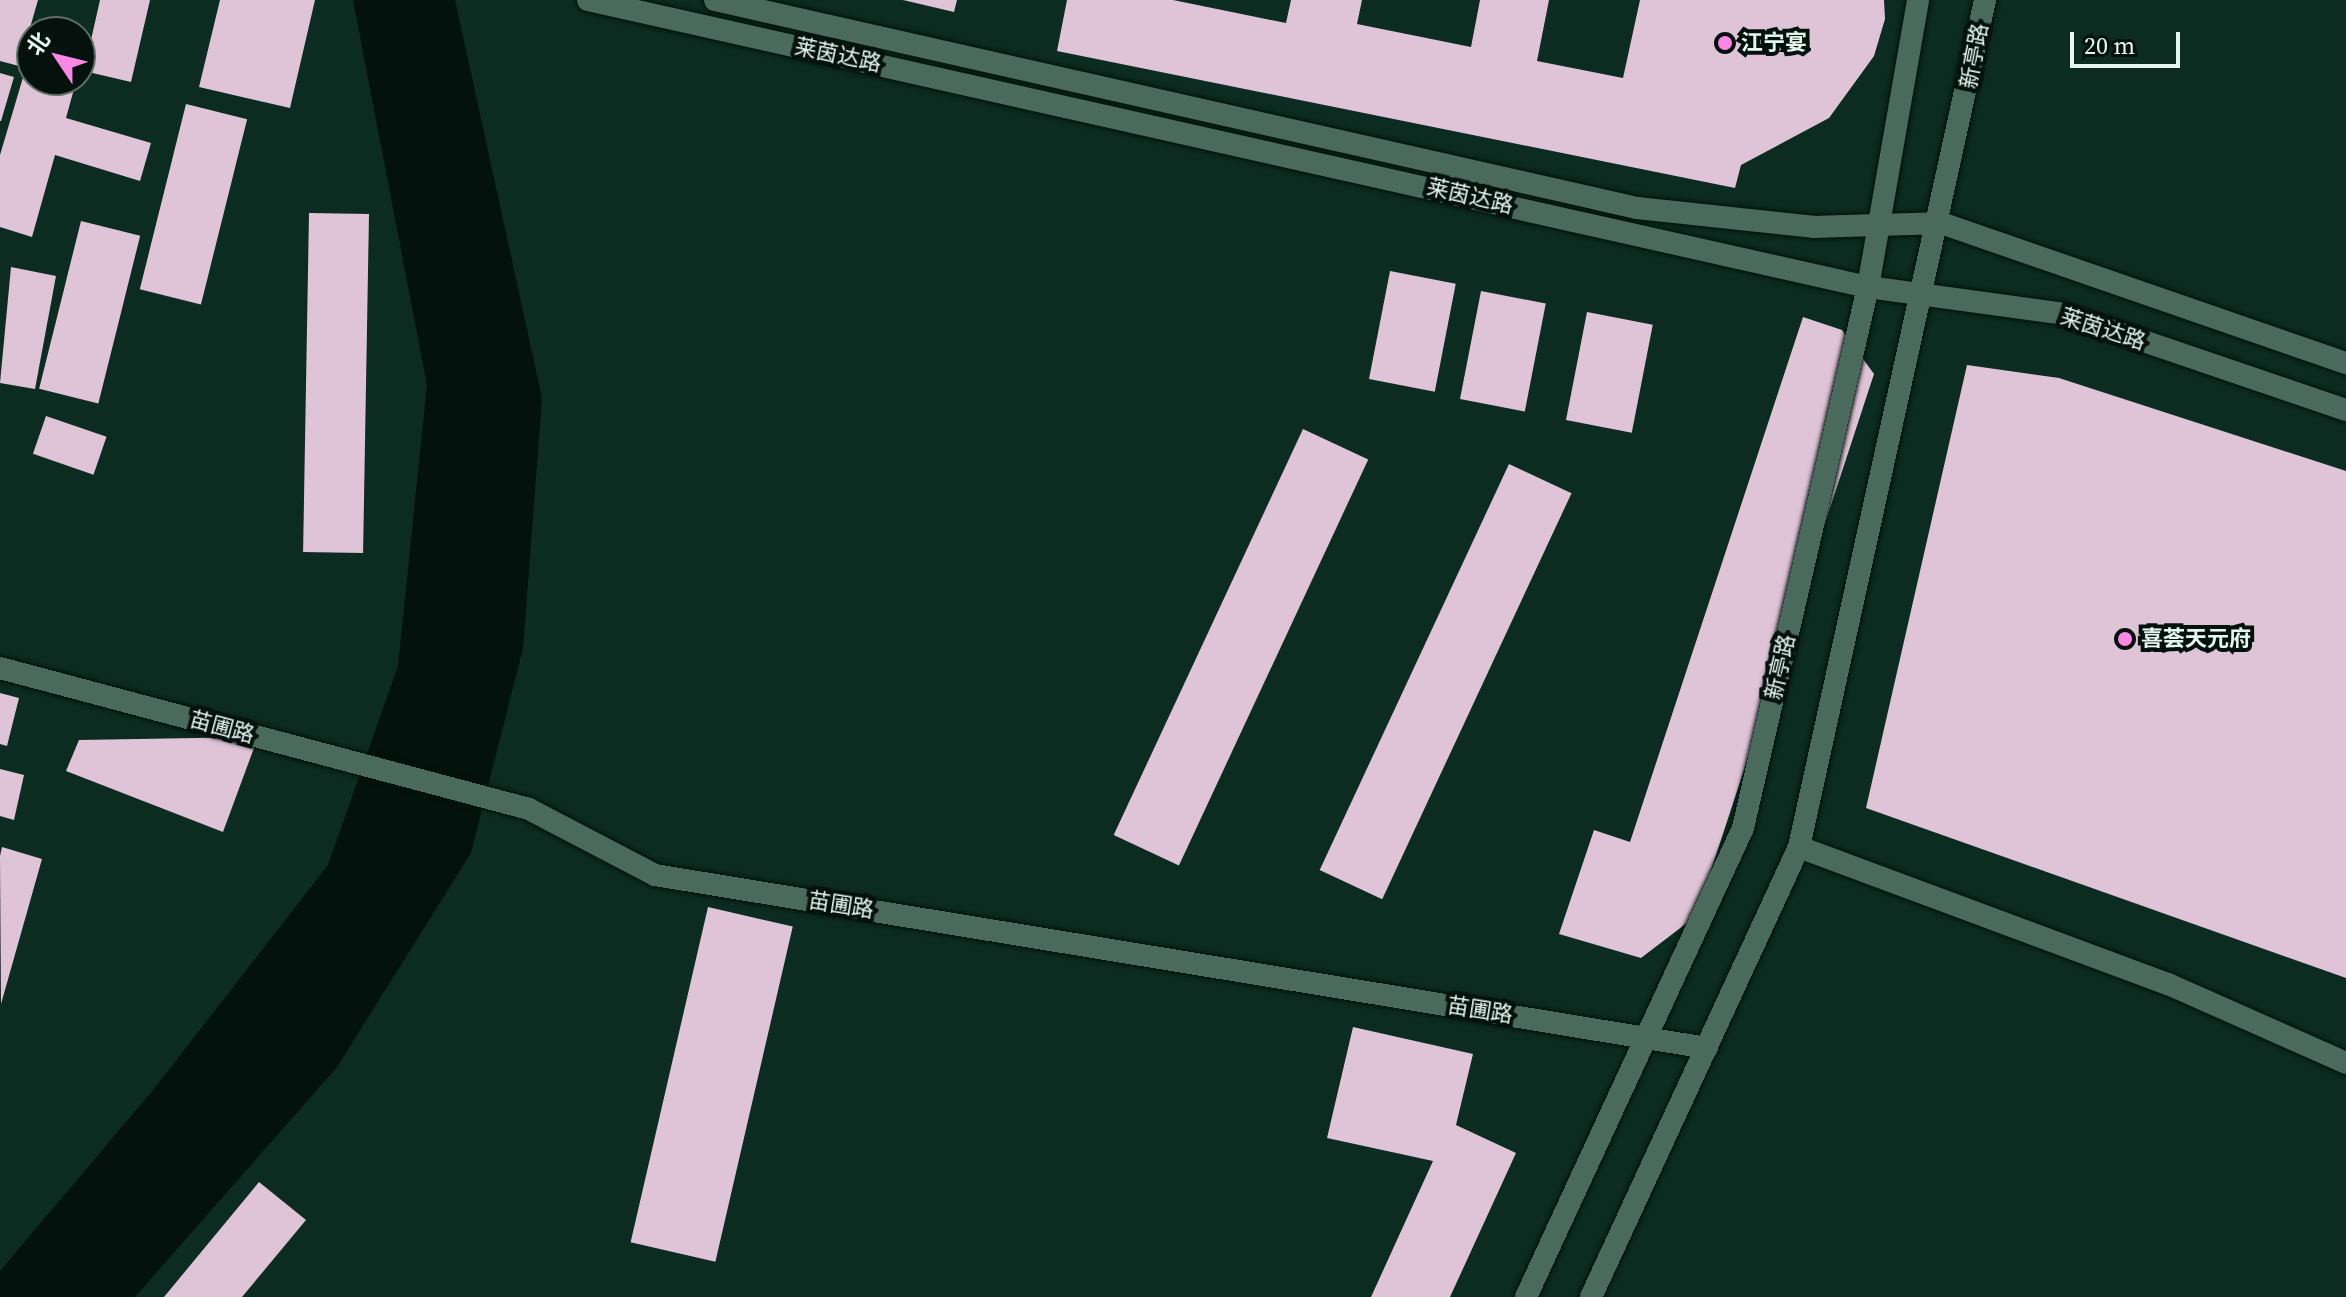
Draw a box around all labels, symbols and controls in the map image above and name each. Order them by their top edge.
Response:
north arrow [16,16,96,96]
scale bar [2074,16,2184,66]
street label: 新亭路 [1955,21,1993,91]
text: 北 [19,26,57,61]
text: 20 m [2084,29,2135,62]
place label: 江宁宴 [1741,30,1807,56]
street label: 莱茵达路 [792,33,884,77]
marker: 江宁宴 [1716,34,1734,52]
street label: 莱茵达路 [1424,173,1516,219]
street label: 莱茵达路 [2057,303,2149,355]
place label: 喜荟天元府 [2141,626,2251,652]
marker: 喜荟天元府 [2116,630,2134,648]
street label: 新亭路 [1760,632,1800,702]
street label: 苗圃路 [187,706,257,748]
street label: 苗圃路 [806,887,876,923]
street label: 苗圃路 [1445,992,1515,1028]

